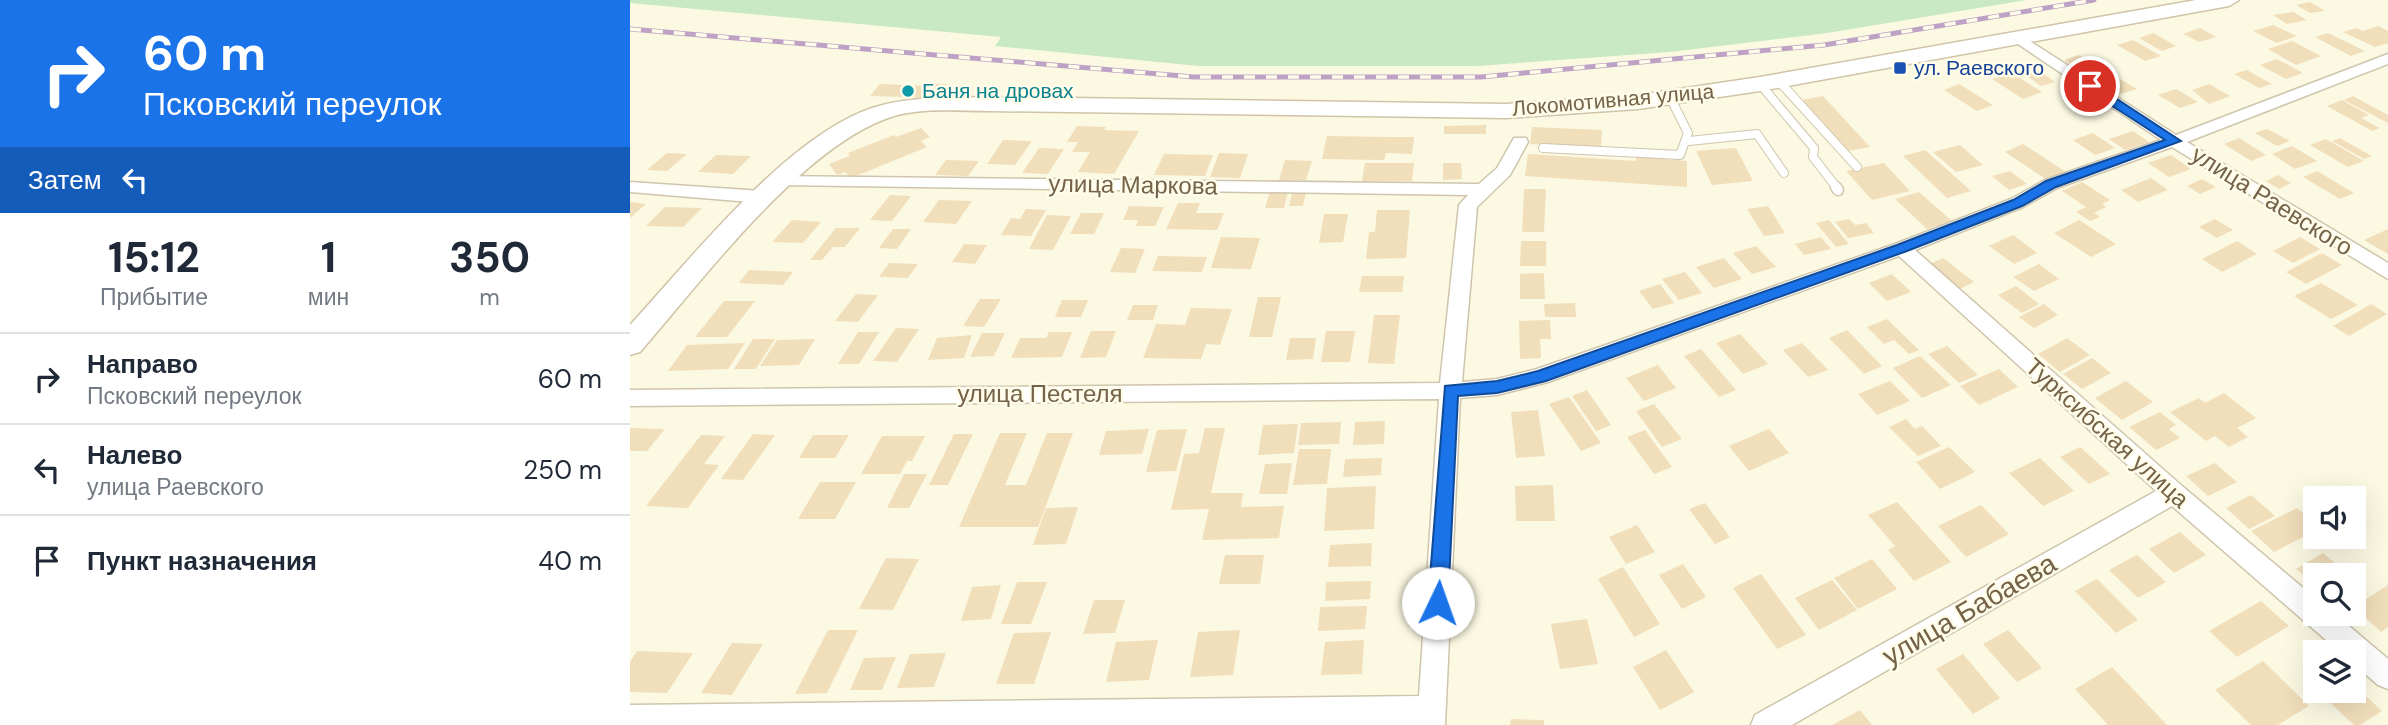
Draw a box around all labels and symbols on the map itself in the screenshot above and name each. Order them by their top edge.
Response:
place label: ул. Раевского [1914,54,2044,82]
pin [2060,56,2120,116]
marker: ул. Раевского [1892,60,1908,76]
place label: Баня на дровах [922,77,1074,105]
street label: Локомотивная улица [1511,77,1715,123]
marker: Баня на дровах [900,83,916,99]
street label: улица Раевского [2186,139,2359,263]
street label: улица Маркова [1048,168,1219,201]
street label: Турксибская улица [2019,351,2196,515]
street label: улица Пестеля [957,378,1123,409]
street label: улица Бабаева [1876,544,2063,674]
position arrow [1401,566,1475,640]

